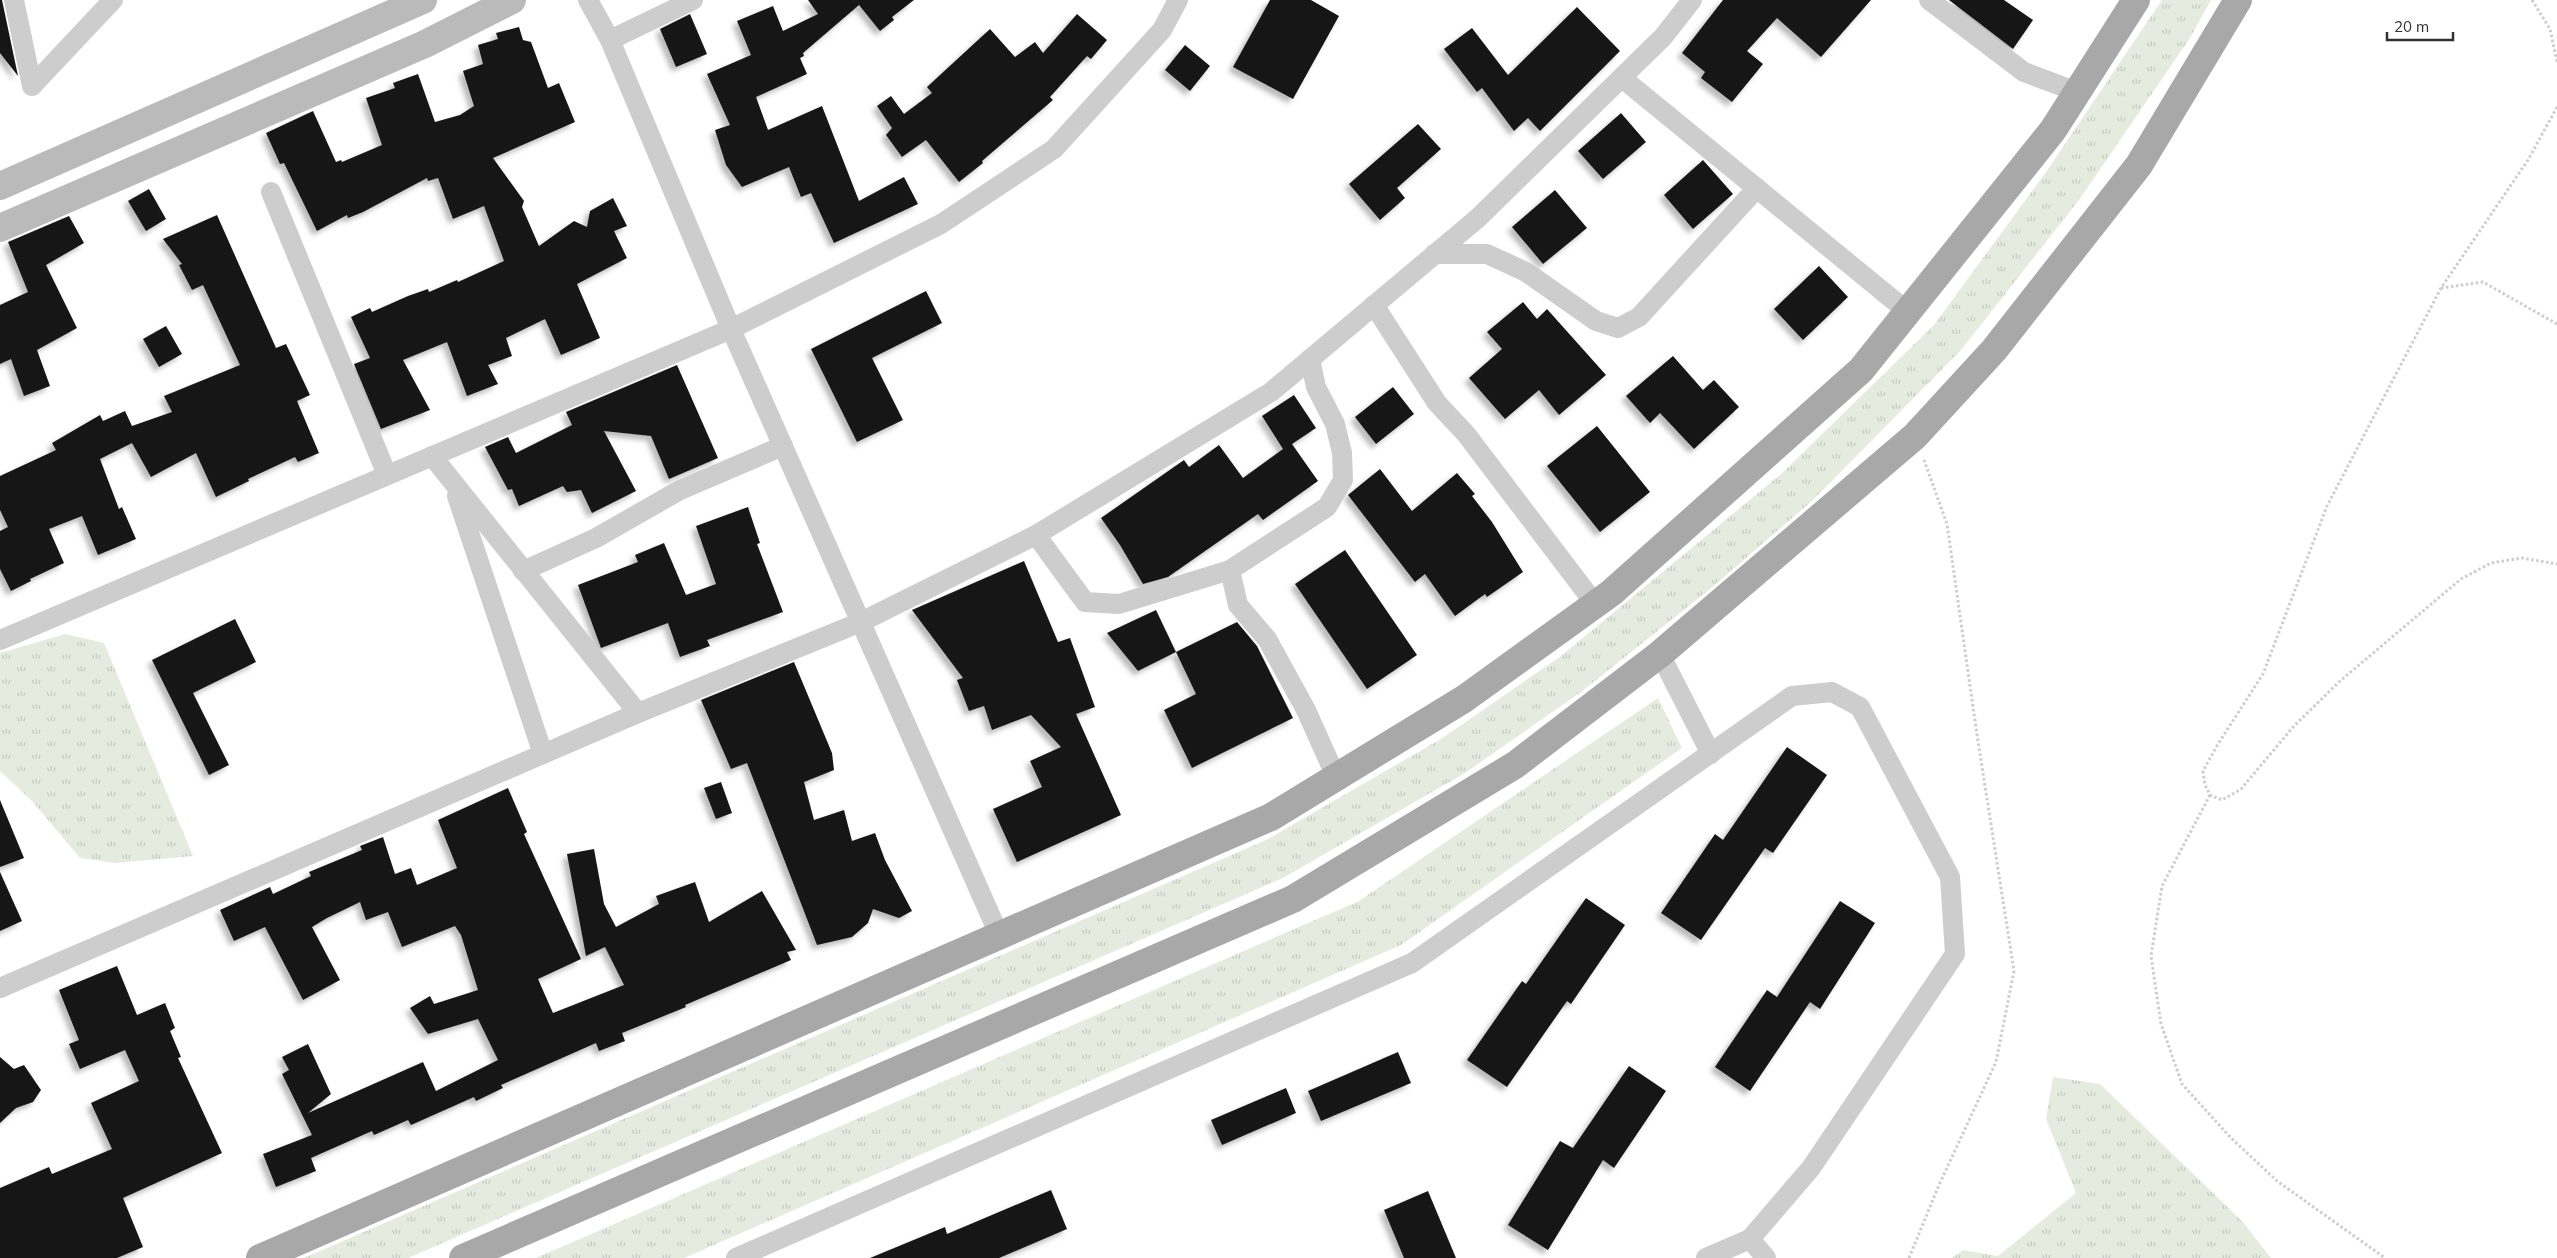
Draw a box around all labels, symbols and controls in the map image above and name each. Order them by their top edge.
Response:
scale bar [2387,10,2453,42]
text: 20 m [2394,17,2429,36]

